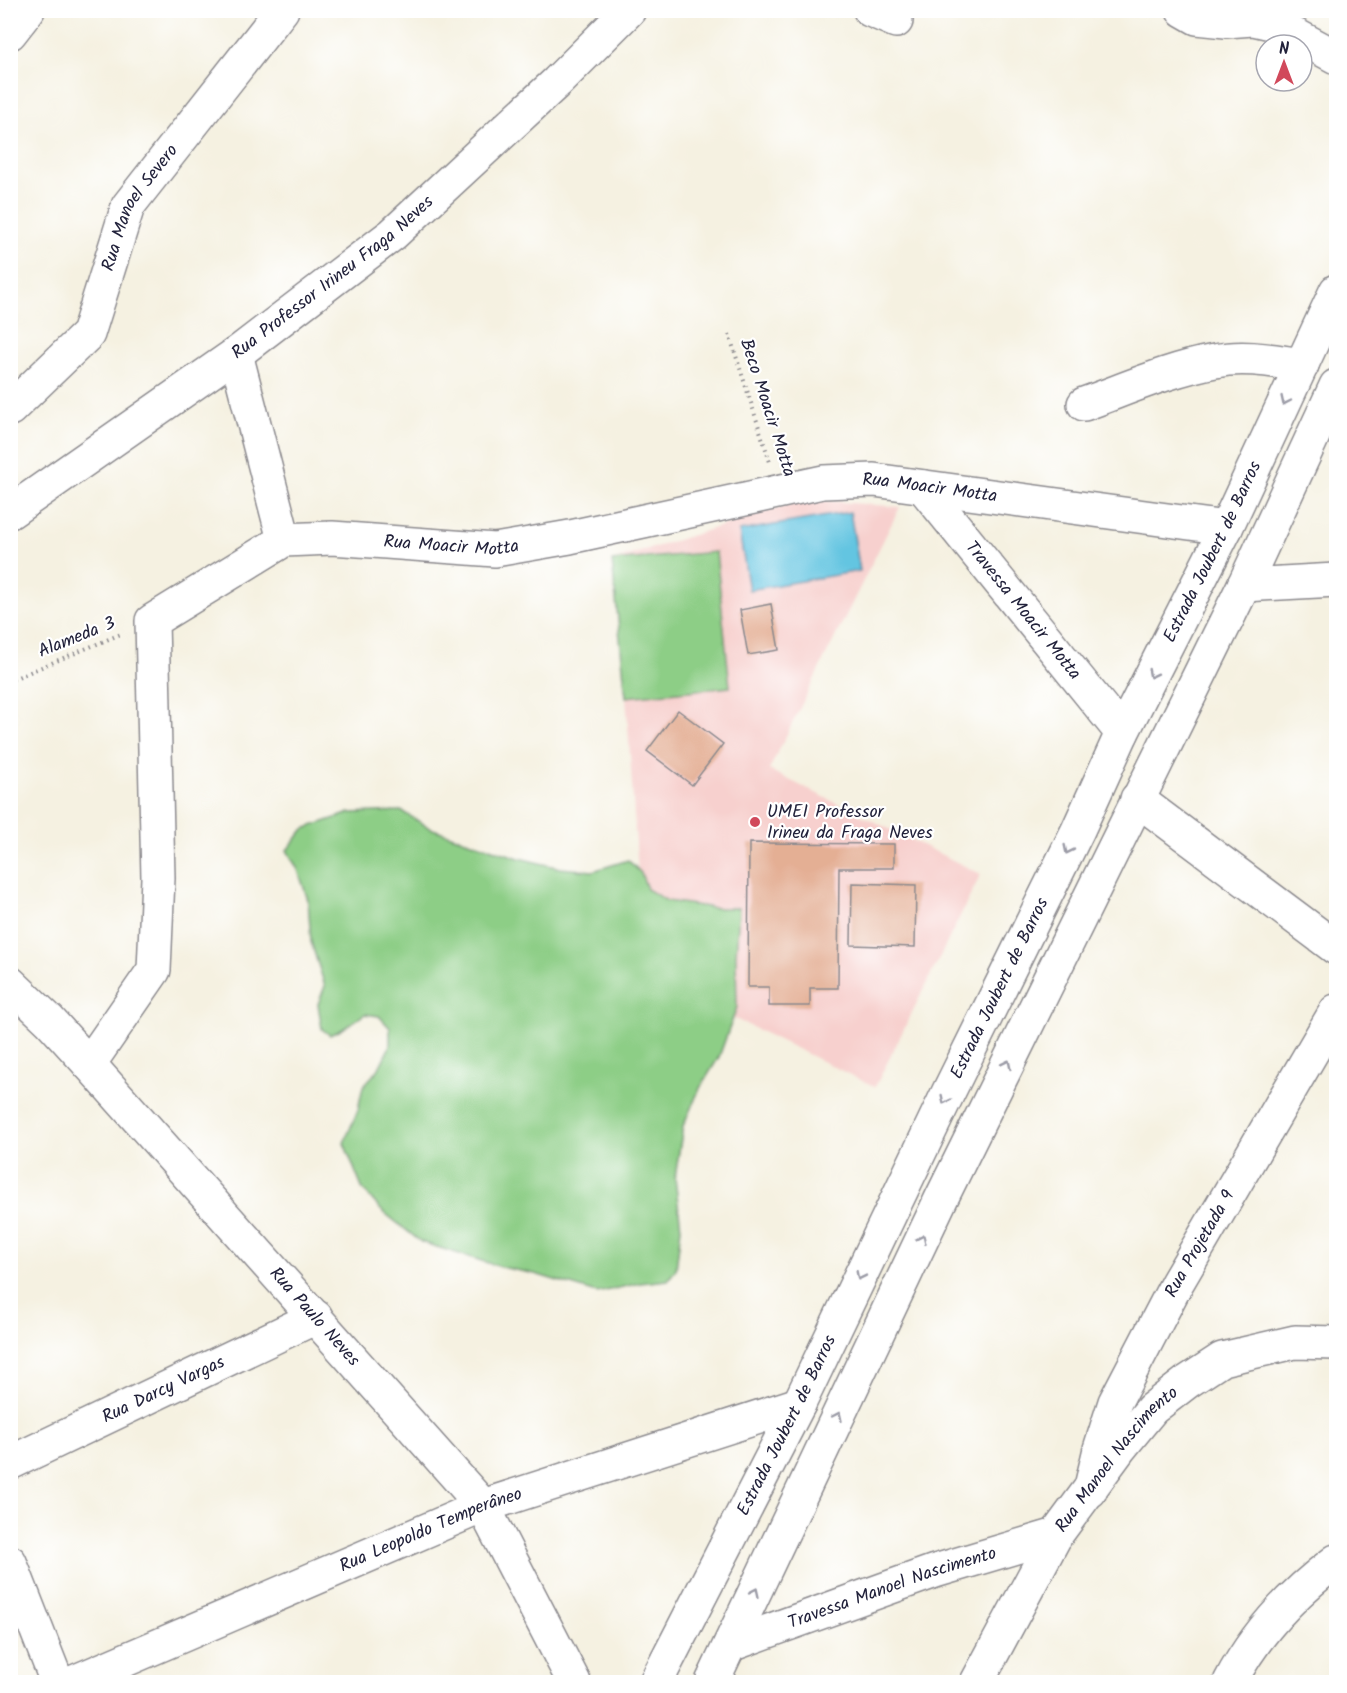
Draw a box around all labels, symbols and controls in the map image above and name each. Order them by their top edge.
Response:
north arrow [1254,33,1314,93]
text: N [1279,37,1289,62]
street label: Rua Manoel Severo [94,138,186,275]
street label: Rua Professor Irineu Fraga Neves [225,188,441,367]
street label: Beco Moacir Motta [731,335,803,481]
one-way arrow [1281,395,1293,406]
street label: Estrada Joubert de Barros [1156,456,1270,648]
street label: Rua Moacir Motta [862,465,999,511]
street label: Rua Moacir Motta [382,527,521,565]
street label: Travessa Moacir Motta [958,535,1088,687]
street label: Alameda 3 [34,609,120,667]
one-way arrow [1148,668,1159,679]
place label: UMEI Professor Irineu da Fraga Neves [767,798,933,848]
marker: UMEI Professor Irineu da Fraga Neves [748,815,762,829]
one-way arrow [1064,844,1076,855]
street label: Estrada Joubert de Barros [942,893,1057,1084]
one-way arrow [1000,1059,1012,1070]
one-way arrow [940,1094,952,1105]
street label: Rua Projetada 9 [1157,1184,1243,1303]
one-way arrow [914,1235,926,1246]
street label: Rua Paulo Neves [262,1260,367,1374]
one-way arrow [856,1270,868,1281]
street label: Estrada Joubert de Barros [729,1330,845,1521]
street label: Rua Darcy Vargas [97,1348,230,1432]
street label: Rua Manoel Nascimento [1048,1379,1185,1539]
one-way arrow [831,1411,843,1422]
street label: Rua Leopoldo Temperâneo [335,1480,526,1581]
street label: Travessa Manoel Nascimento [784,1539,1000,1637]
one-way arrow [748,1587,760,1598]

